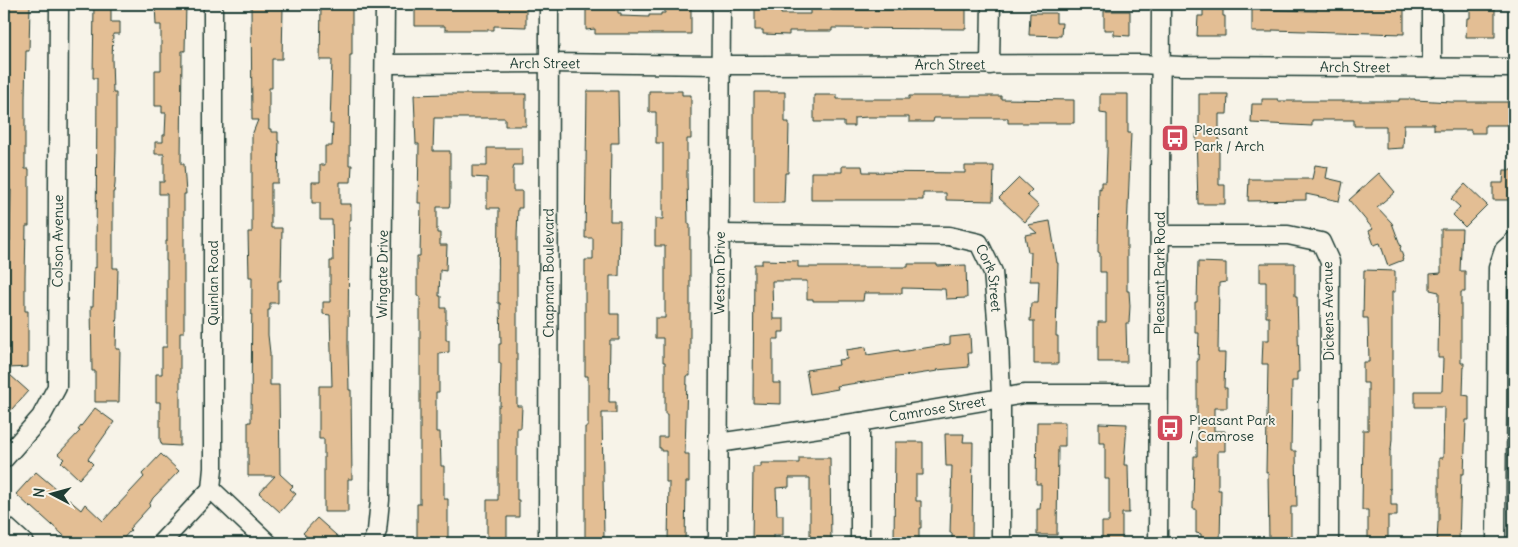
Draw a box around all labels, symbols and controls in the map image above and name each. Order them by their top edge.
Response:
street label: Arch Street [510,54,581,72]
street label: Arch Street [915,55,986,74]
street label: Arch Street [1320,58,1391,76]
place label: Pleasant Park / Arch [1194,121,1264,155]
bus stop icon: Pleasant Park / Arch [1160,123,1190,153]
street label: Colson Avenue [49,195,67,287]
street label: Chapman Boulevard [539,208,558,338]
street label: Pleasant Park Road [1150,212,1169,334]
street label: Wingate Drive [373,230,392,318]
street label: Weston Drive [710,231,729,315]
street label: Quinlan Road [204,240,222,326]
street label: Cork Street [972,241,1005,313]
street label: Dickens Avenue [1318,261,1338,361]
street label: Camrose Street [888,392,987,426]
place label: Pleasant Park / Camrose [1189,411,1275,445]
bus stop icon: Pleasant Park / Camrose [1155,413,1185,443]
north arrow [28,470,78,520]
text: N [30,487,49,498]

